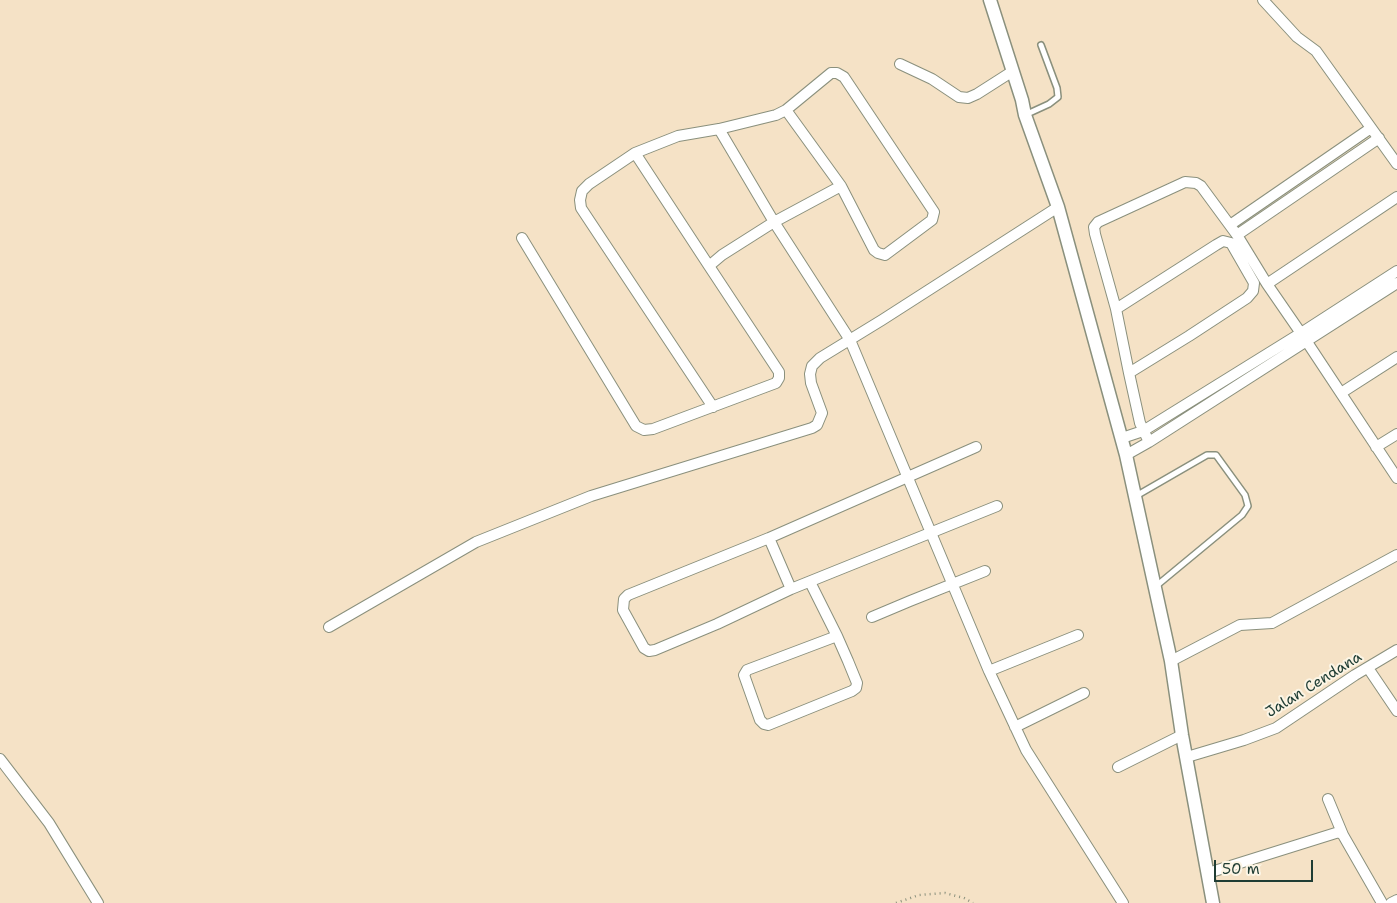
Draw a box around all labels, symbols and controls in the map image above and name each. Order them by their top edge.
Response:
street label: Jalan Cendana [1263,648,1365,722]
scale bar [1217,850,1316,882]
text: 50 m [1222,859,1260,879]

